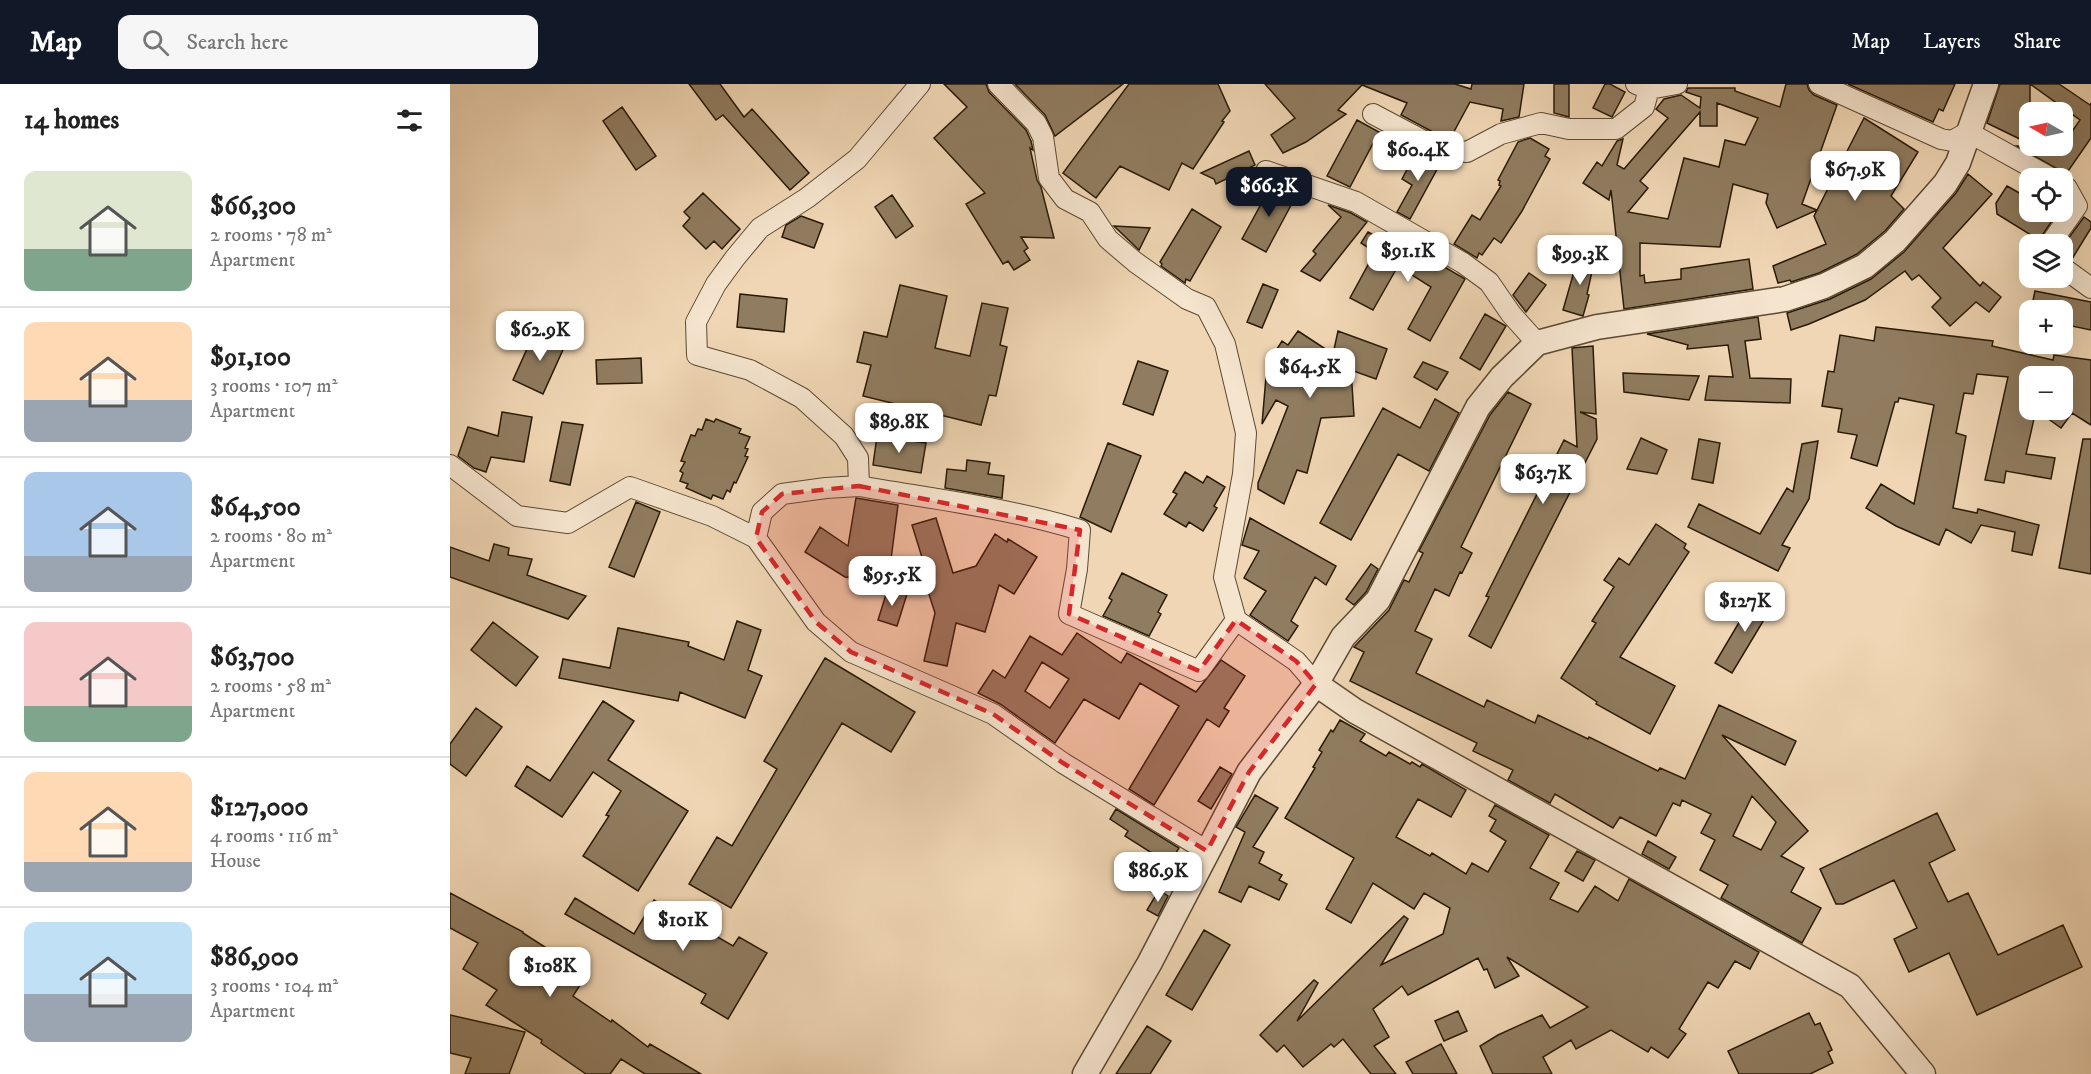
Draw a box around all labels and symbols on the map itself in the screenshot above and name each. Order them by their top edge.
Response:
north arrow [2019,102,2073,156]
pin: $60.4K [1369,131,1467,182]
pin: $67.9K [1806,151,1904,202]
pin: $66.3K [1220,167,1318,218]
pin: $91.1K [1359,232,1457,283]
pin: $99.3K [1531,235,1629,286]
pin: $62.9K [491,311,589,362]
pin: $64.5K [1261,348,1359,399]
pin: $89.8K [850,403,948,454]
pin: $63.7K [1494,454,1592,505]
pin: $95.5K [843,556,941,607]
pin: $127K [1703,582,1787,633]
pin: $86.9K [1109,852,1207,903]
pin: $101K [641,901,725,952]
pin: $108K [508,947,592,998]

